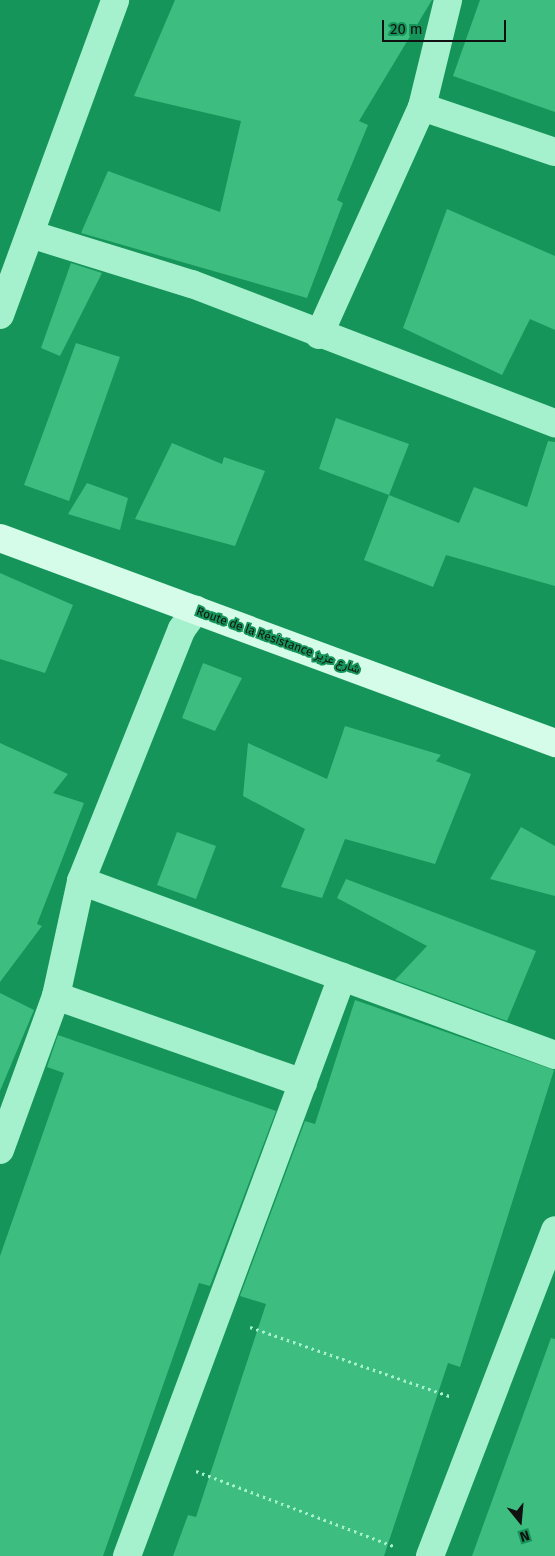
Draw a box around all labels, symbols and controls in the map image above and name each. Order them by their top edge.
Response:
scale bar [385,10,509,42]
text: 20 m [390,20,423,38]
street label: Route de la Résistance شارع عزيز [194,605,362,677]
north arrow [495,1496,545,1546]
text: N [518,1526,531,1545]

